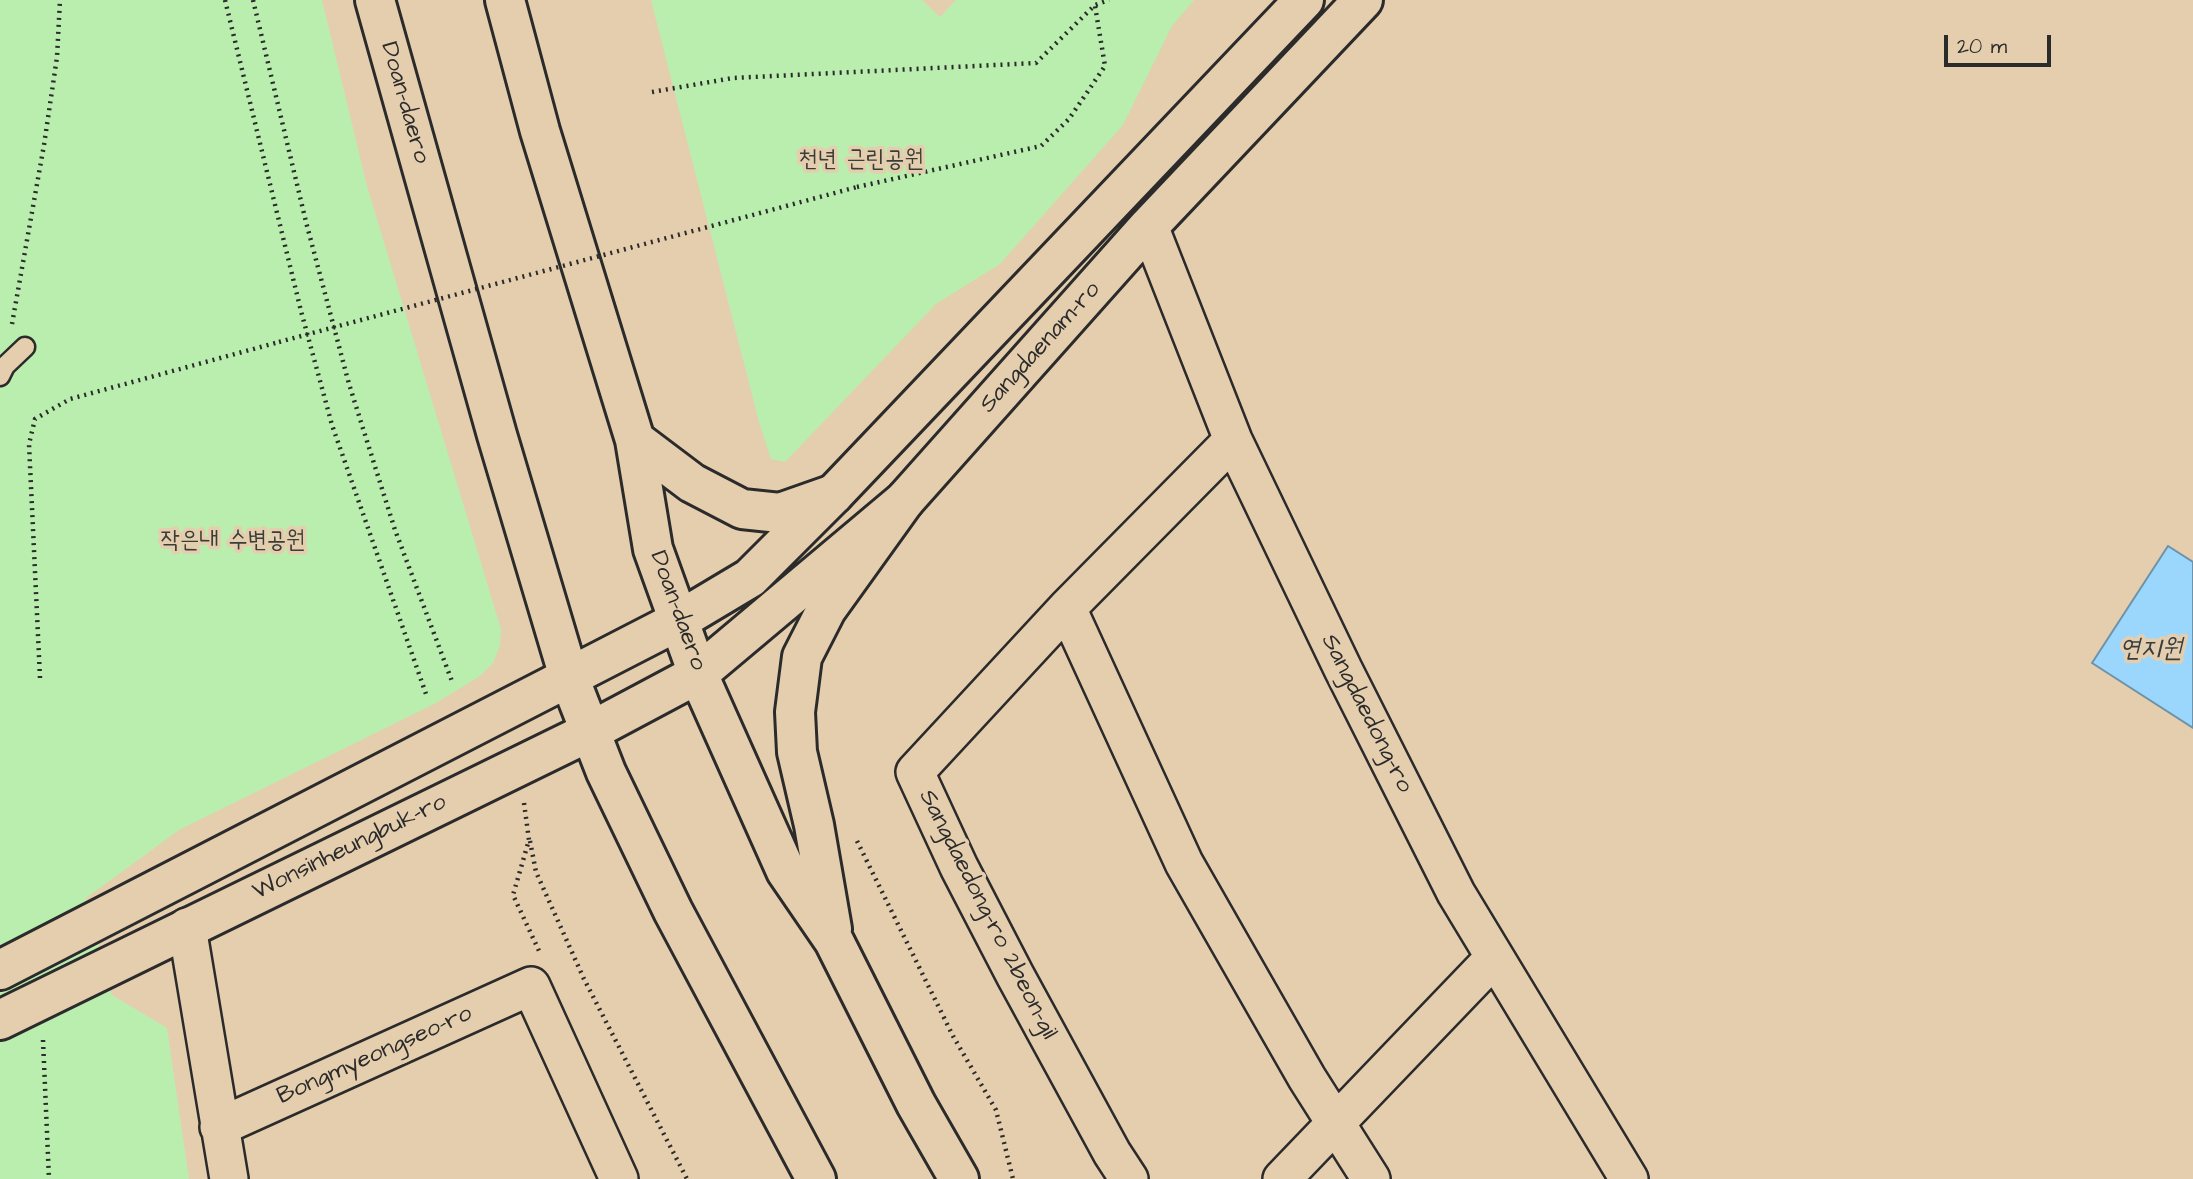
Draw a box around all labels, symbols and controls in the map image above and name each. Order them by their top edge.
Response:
scale bar [1948,21,2055,65]
text: 20 m [1957,32,2007,61]
street label: Doan-daero [373,39,435,167]
park label: 천년 근린공원 [798,147,924,175]
street label: Sangdaenam-ro [975,276,1107,420]
park label: 작은내 수변공원 [161,528,305,556]
street label: Doan-daero [642,547,712,675]
street label: Sangdaedong-ro [1314,630,1418,798]
water label: 연지원 [2120,635,2182,667]
street label: Sangdaedong-ro 2beon-gil [911,785,1063,1045]
street label: Wonsinheungbuk-ro [249,789,451,907]
street label: Bongmyeongseo-ro [273,1000,477,1112]

